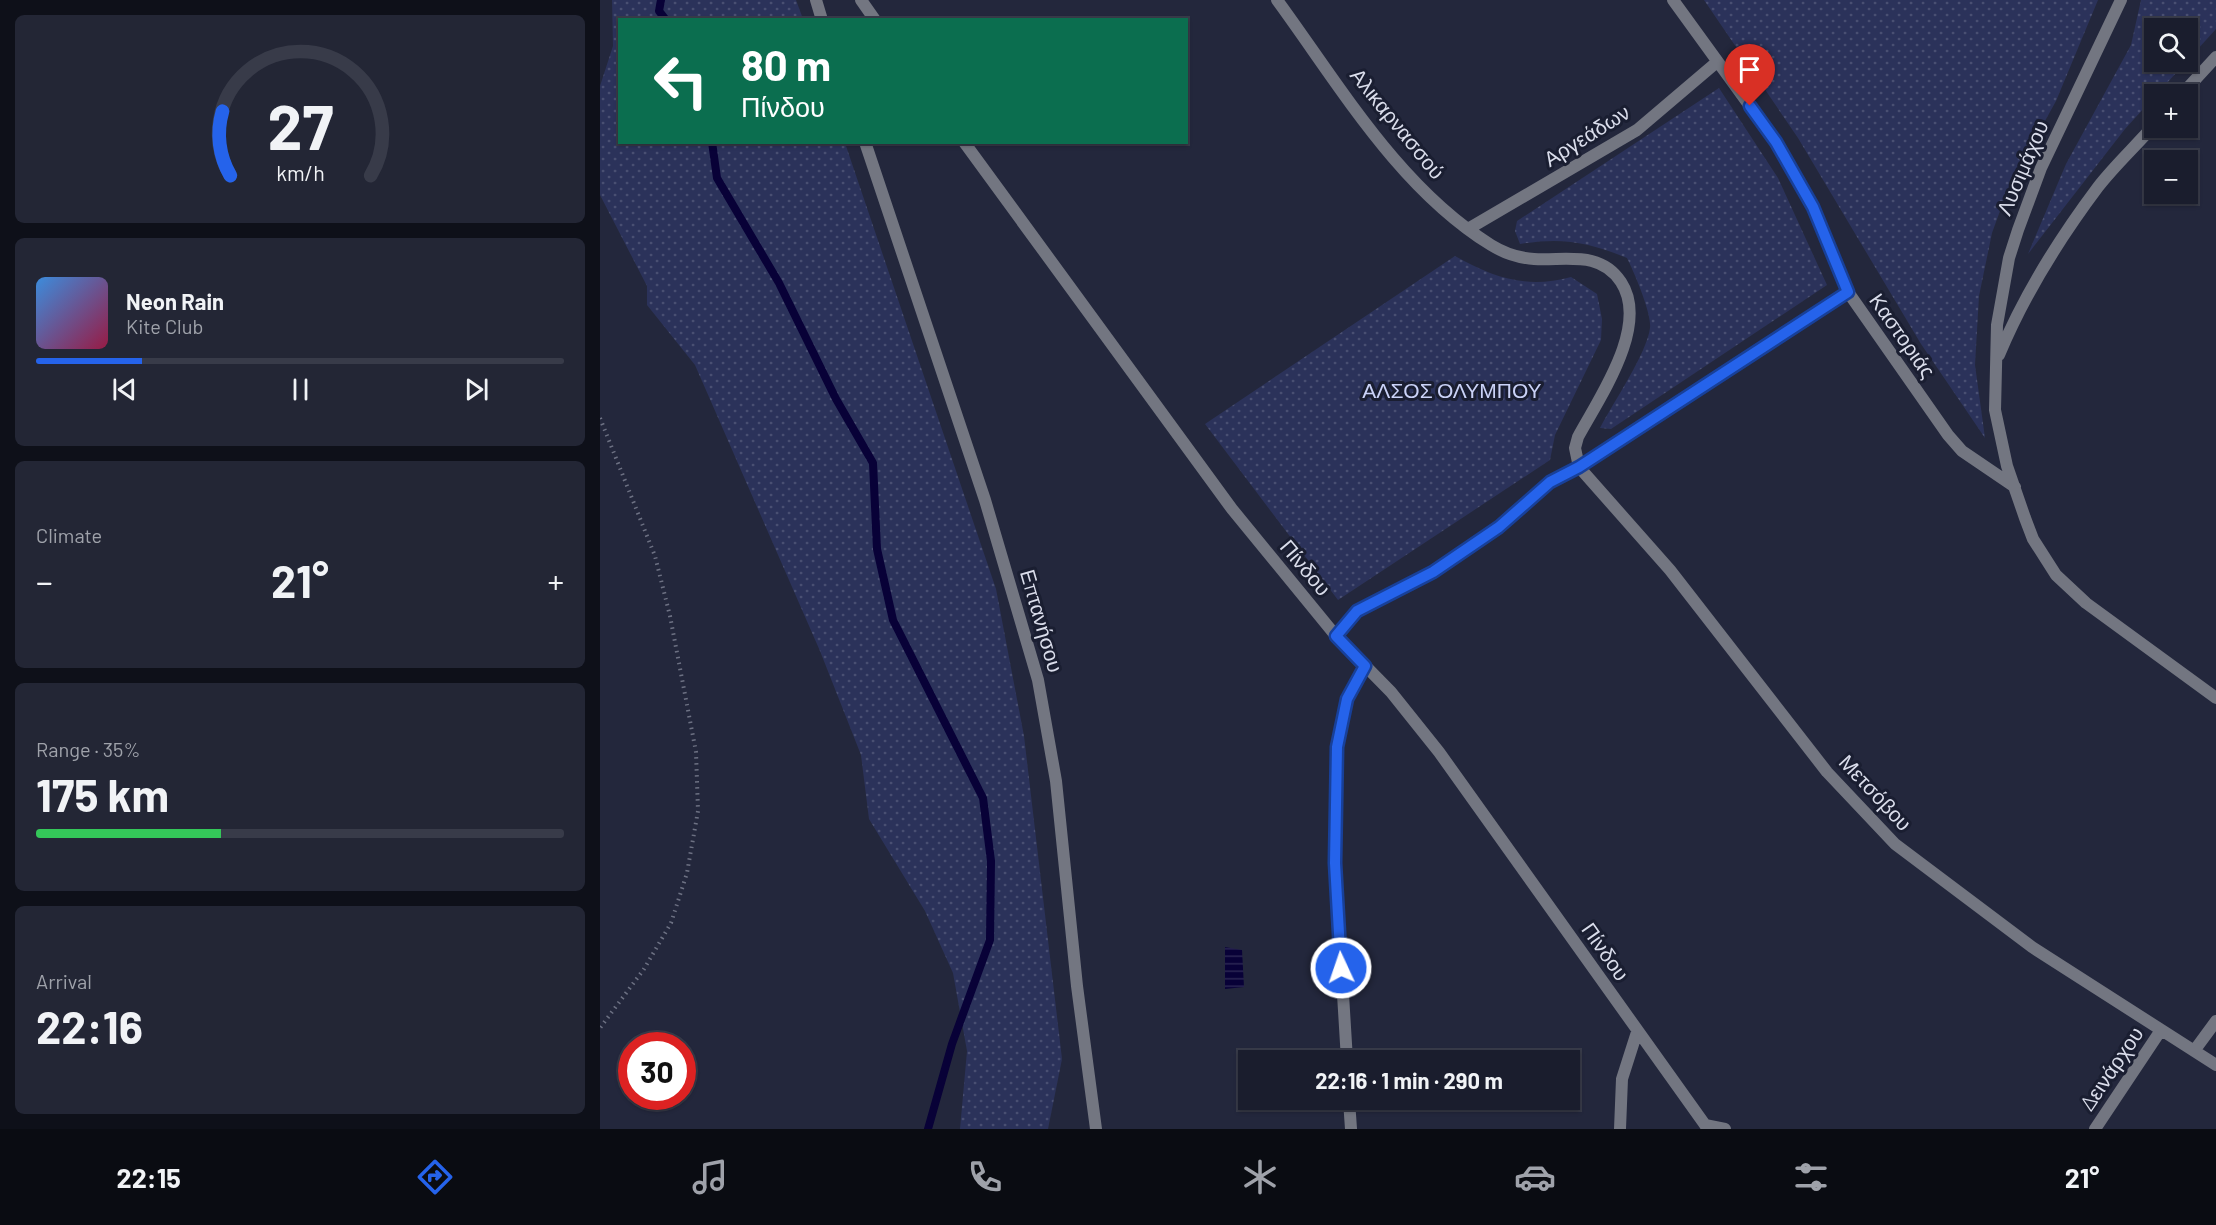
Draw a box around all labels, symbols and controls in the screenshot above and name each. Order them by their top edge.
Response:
map controls [2144,18,2198,204]
button: search [2144,18,2198,72]
text: 80 m [741,39,831,89]
icon: left [642,42,720,120]
pin [1724,44,1775,106]
icon: arrive [1733,53,1766,86]
street label: Αλικαρνασσού [1346,63,1450,183]
button: + [2144,84,2198,138]
text: 27 [267,88,333,162]
text: Πίνδου [741,90,825,122]
street label: Αργεάδων [1539,99,1634,171]
street label: Λυσιμάχου [1991,116,2053,218]
button: − [2144,150,2198,204]
text: km/h [276,160,324,185]
text: Neon Rain [126,288,224,314]
street label: Καστοριάς [1865,288,1941,382]
text: Kite Club [126,314,203,338]
icon: previous [108,373,141,406]
icon: pause [284,373,317,406]
icon: next [460,373,493,406]
park label: ΑΛΣΟΣ ΟΛΥΜΠΟΥ [1362,377,1542,402]
text: Climate [36,523,102,547]
street label: Πίνδου [1276,534,1337,600]
text: 21° [271,553,329,607]
text: − [36,561,53,601]
text: + [548,561,564,601]
street label: Επτανήσου [1016,566,1069,675]
text: Range · 35% [36,737,140,761]
street label: Μετσόβου [1835,749,1918,835]
text: 175 km [36,767,169,821]
street label: Πίνδου [1577,917,1635,985]
position arrow [1309,936,1373,1000]
text: Arrival [36,969,92,993]
text: 22:16 [36,999,143,1053]
street label: Δεινάρχου [2074,1022,2148,1115]
speed limit sign: 30 [618,1032,696,1110]
text: 22:16 · 1 min · 290 m [1315,1067,1503,1093]
icon: directions [414,1156,456,1198]
icon: music [689,1156,731,1198]
icon: phone [964,1156,1006,1198]
icon: climate [1239,1156,1281,1198]
icon: car [1514,1156,1556,1198]
icon: filters [1790,1156,1832,1198]
text: 22:15 [117,1161,181,1193]
text: 21° [2065,1161,2099,1193]

